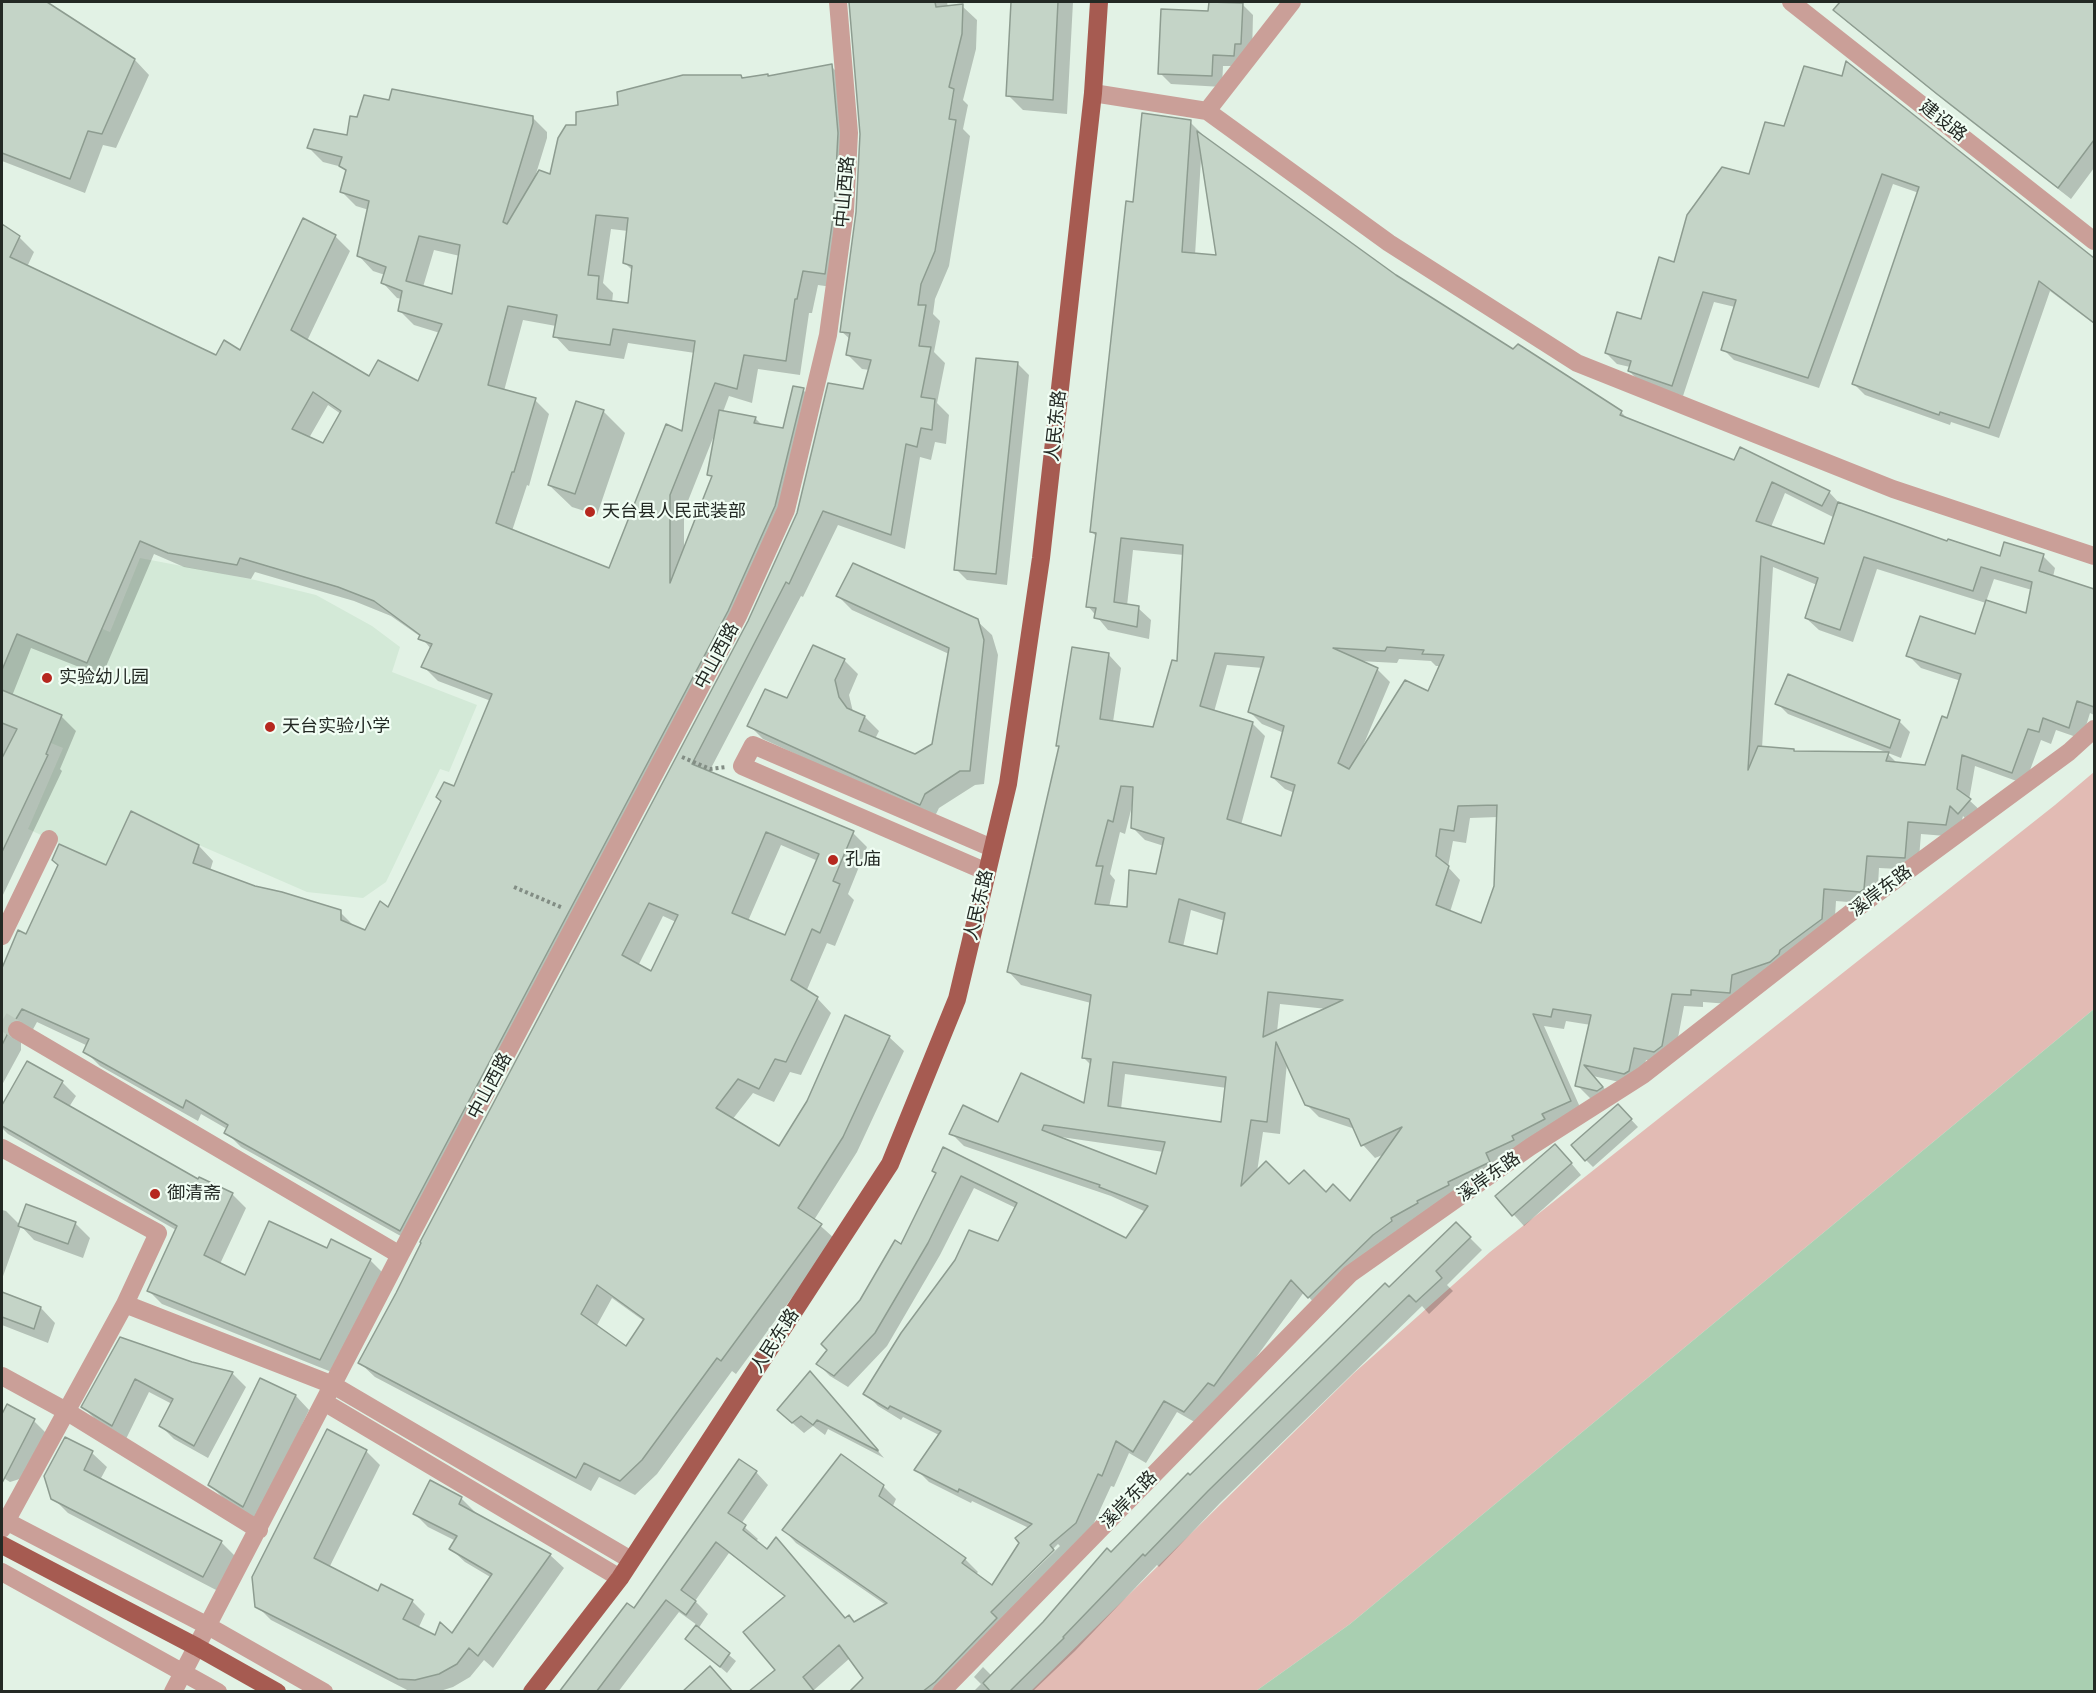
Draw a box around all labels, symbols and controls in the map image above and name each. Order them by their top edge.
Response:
street label: 建设路 [1915,96,1971,146]
street label: 中山西路 [831,155,859,229]
street label: 人民东路 [1041,389,1071,463]
place label: 天台县人民武装部 [602,501,746,523]
marker: 天台县人民武装部 [583,505,597,519]
street label: 中山西路 [691,619,743,693]
place label: 实验幼儿园 [59,667,149,689]
marker: 实验幼儿园 [40,671,54,685]
place label: 天台实验小学 [282,716,390,738]
marker: 天台实验小学 [263,720,277,734]
place label: 孔庙 [845,849,881,871]
marker: 孔庙 [826,853,840,867]
street label: 溪岸东路 [1846,861,1916,921]
street label: 人民东路 [960,867,998,943]
street label: 中山西路 [464,1049,516,1123]
street label: 溪岸东路 [1453,1148,1525,1206]
place label: 御清斋 [167,1183,221,1205]
marker: 御清斋 [148,1187,162,1201]
street label: 人民东路 [746,1305,804,1377]
street label: 溪岸东路 [1096,1467,1162,1533]

